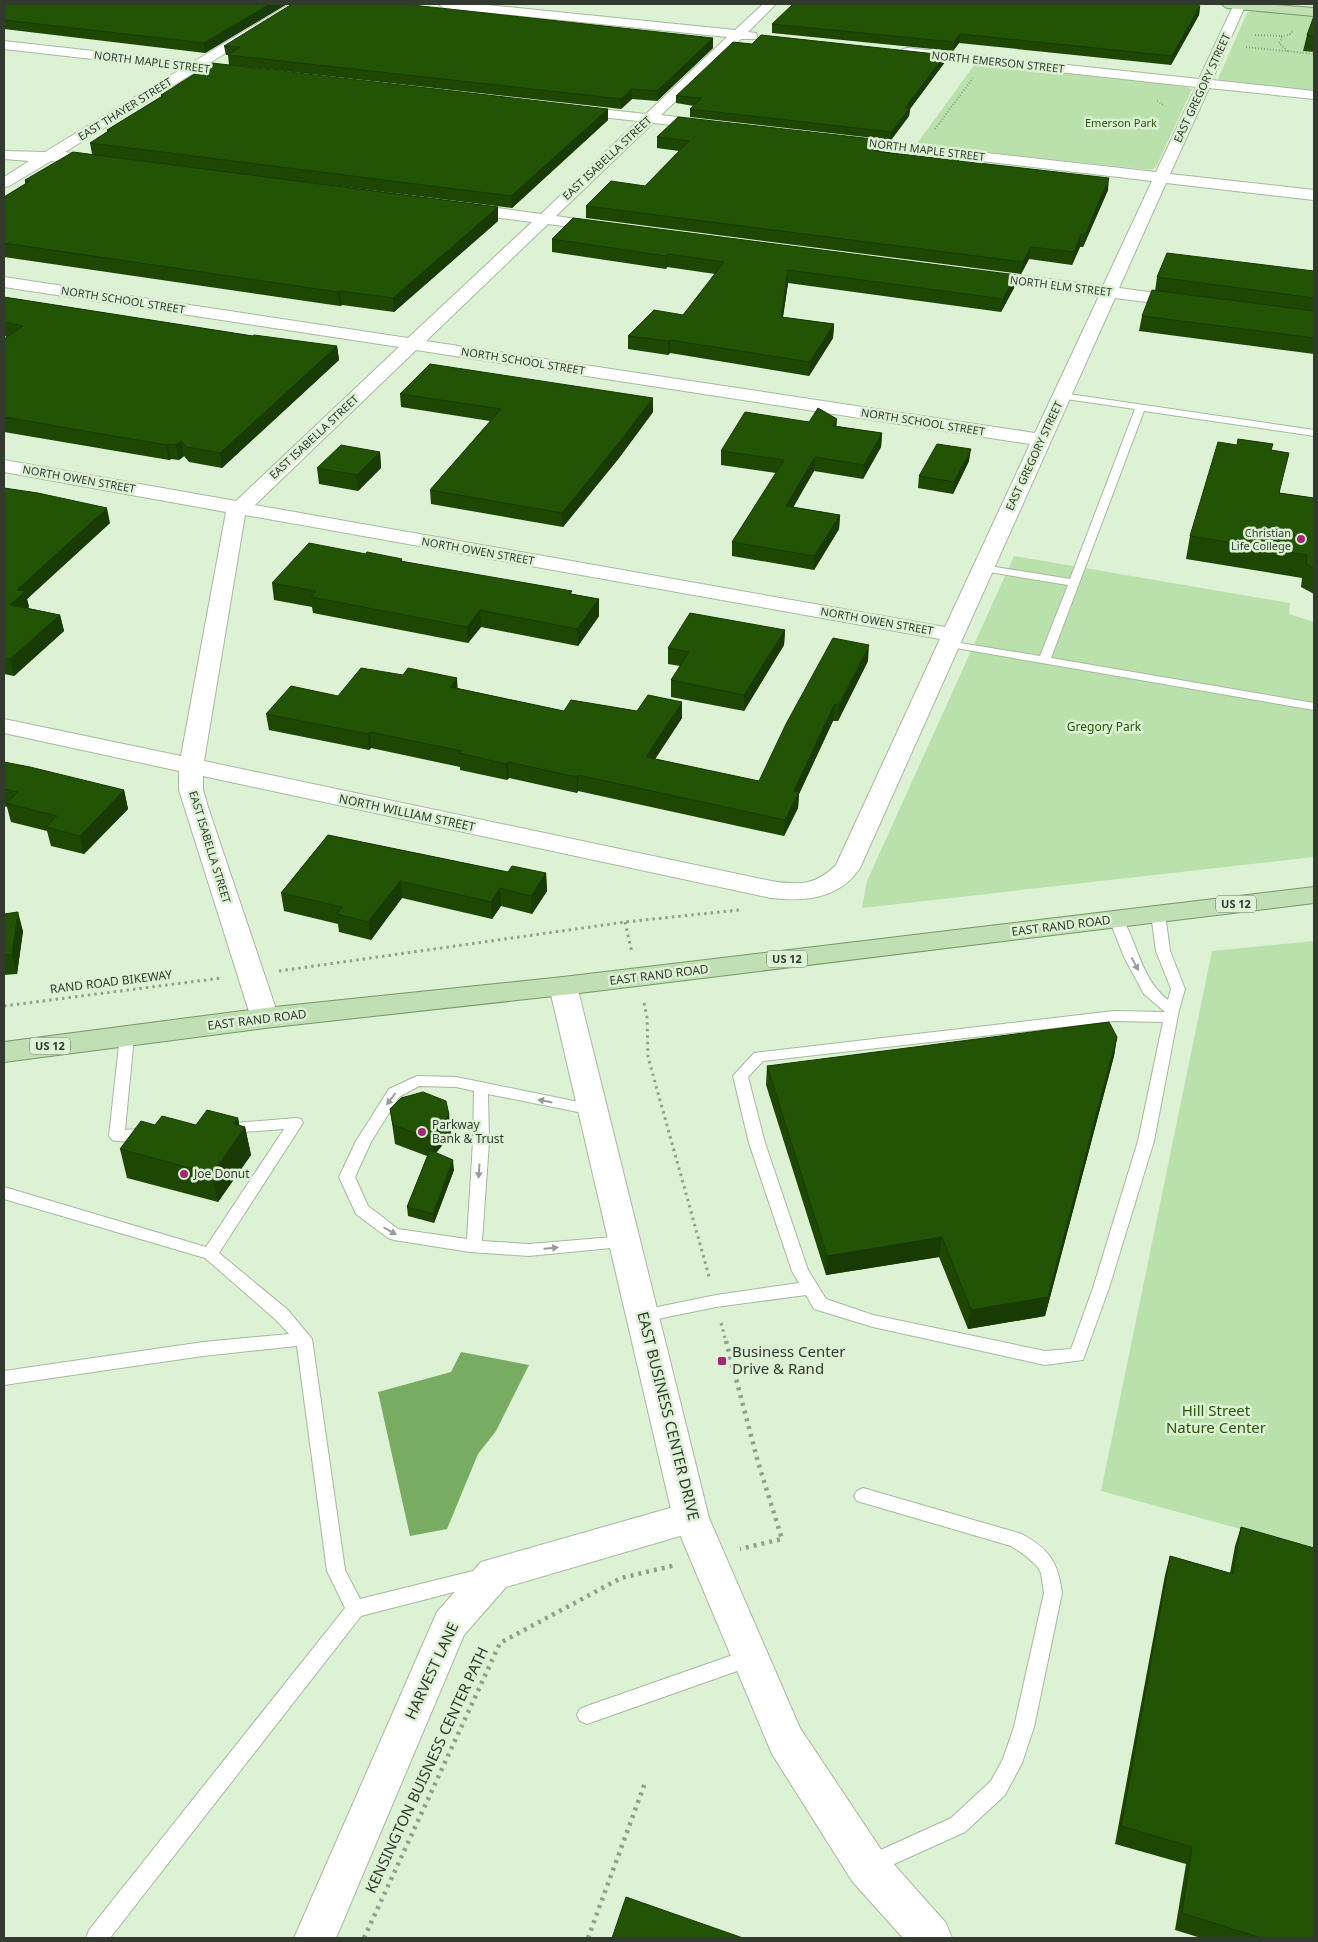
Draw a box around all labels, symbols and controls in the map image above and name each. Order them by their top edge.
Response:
street label: EAST GREGORY STREET [1170,31,1233,145]
street label: NORTH MAPLE STREET [93,47,211,76]
street label: NORTH EMERSON STREET [931,47,1065,76]
street label: EAST THAYER STREET [75,74,175,144]
street label: EAST ISABELLA STREET [559,112,655,203]
park label: Emerson Park [1085,115,1157,130]
street label: NORTH MAPLE STREET [868,135,986,164]
street label: NORTH ELM STREET [1009,272,1113,299]
street label: NORTH SCHOOL STREET [60,282,186,317]
street label: NORTH SCHOOL STREET [460,343,586,378]
street label: EAST ISABELLA STREET [266,391,362,482]
street label: EAST GREGORY STREET [1002,399,1065,513]
street label: NORTH SCHOOL STREET [860,404,986,439]
street label: NORTH OWEN STREET [21,461,137,496]
place label: Christian Life College [1231,525,1291,553]
street label: NORTH OWEN STREET [420,533,536,568]
marker: Christian Life College [1295,533,1307,545]
street label: NORTH OWEN STREET [819,603,935,638]
park label: Gregory Park [1067,718,1142,735]
street label: EAST ISABELLA STREET [186,789,235,905]
street label: NORTH WILLIAM STREET [337,790,477,835]
road number: US 12 [1216,896,1256,912]
street label: EAST RAND ROAD [1010,911,1112,940]
road number: US 12 [767,951,807,968]
one-way arrow [1130,958,1139,971]
street label: EAST RAND ROAD [608,960,710,989]
street label: RAND ROAD BIKEWAY [49,966,173,997]
street label: EAST RAND ROAD [206,1005,308,1034]
road number: US 12 [30,1038,70,1054]
one-way arrow [386,1092,396,1106]
one-way arrow [537,1097,553,1105]
place label: Parkway Bank & Trust [432,1116,505,1147]
marker: Parkway Bank & Trust [416,1126,428,1138]
one-way arrow [475,1163,483,1179]
place label: Joe Donut [193,1165,250,1182]
marker: Joe Donut [178,1168,190,1180]
one-way arrow [384,1226,397,1235]
one-way arrow [543,1244,559,1252]
street label: EAST BUSINESS CENTER DRIVE [633,1309,705,1522]
place label: Business Center Drive & Rand [732,1341,845,1378]
marker: Business Center Drive & Rand [716,1355,728,1367]
park label: Hill Street Nature Center [1166,1400,1266,1437]
street label: HARVEST LANE [400,1619,462,1722]
street label: KENSINGTON BUISNESS CENTER PATH [360,1643,492,1896]

